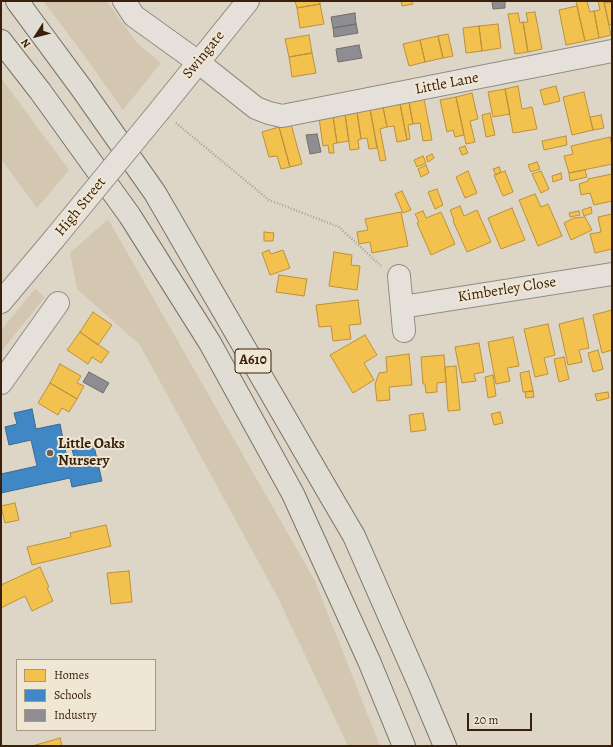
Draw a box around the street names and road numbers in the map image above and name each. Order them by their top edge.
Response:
street label: Swingate [179,27,229,83]
street label: Little Lane [414,69,480,99]
street label: High Street [52,174,110,240]
street label: Kimberley Close [456,273,558,307]
road number: A610 [235,349,271,373]

